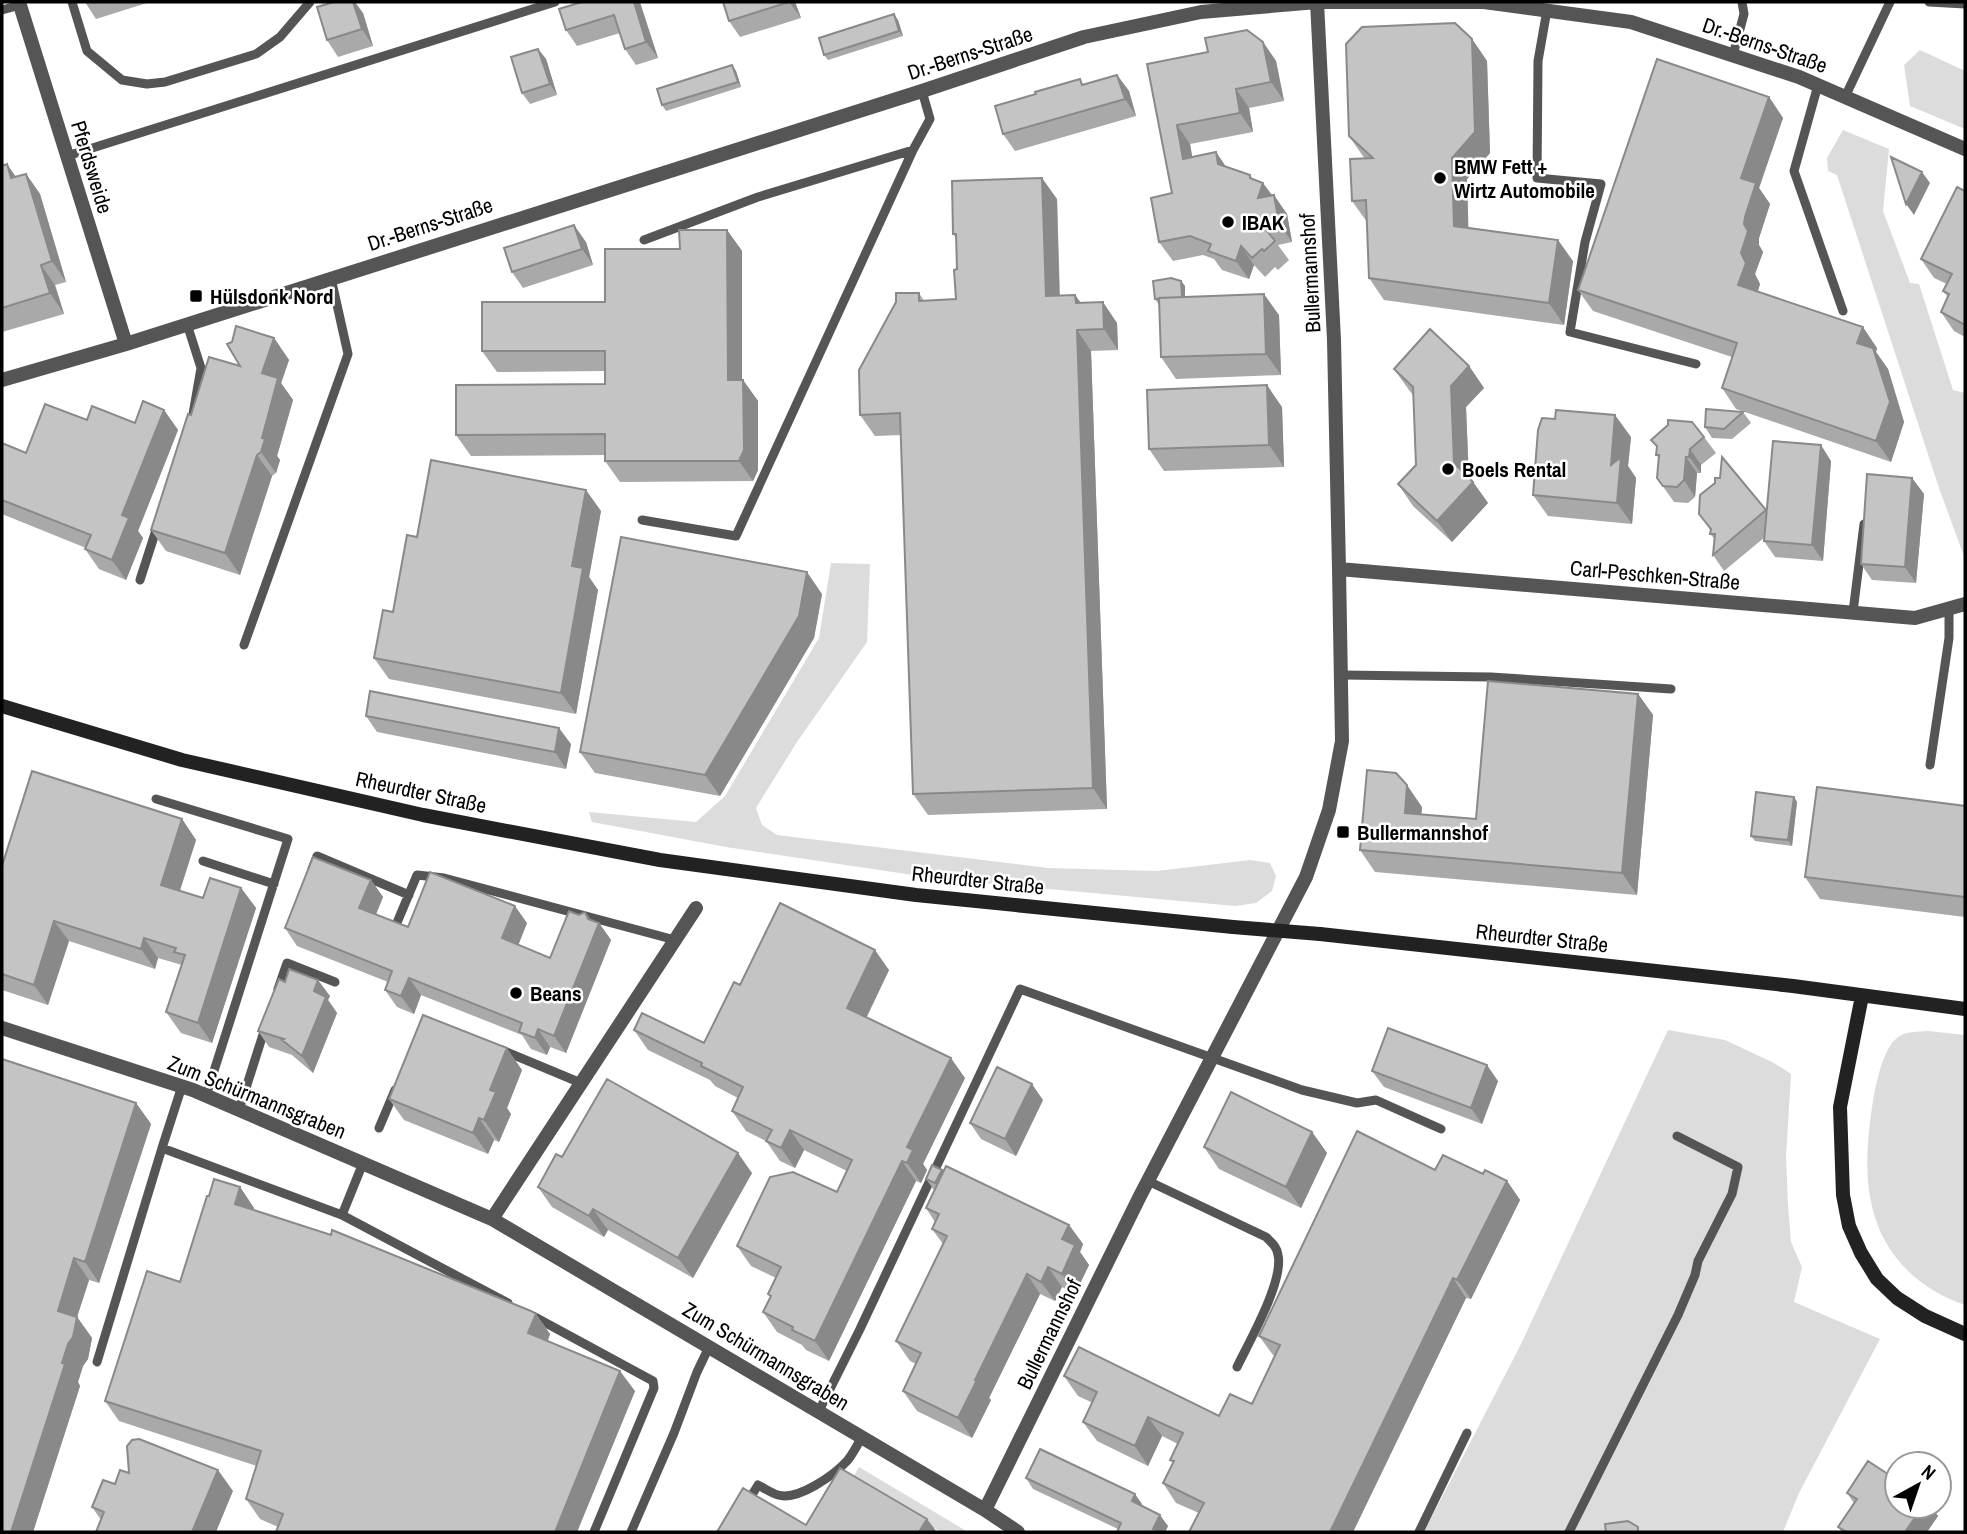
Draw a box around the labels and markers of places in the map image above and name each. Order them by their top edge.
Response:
place label: BMW Fett + Wirtz Automobile [1454,152,1595,205]
marker: BMW Fett + Wirtz Automobile [1432,170,1448,186]
place label: IBAK [1242,208,1285,237]
marker: IBAK [1220,214,1236,230]
place label: Hülsdonk Nord [210,282,333,311]
marker: Hülsdonk Nord [188,288,204,304]
place label: Boels Rental [1462,455,1566,484]
marker: Boels Rental [1440,461,1456,477]
place label: Bullermannshof [1357,818,1488,847]
marker: Bullermannshof [1335,824,1351,840]
place label: Beans [530,979,582,1008]
marker: Beans [508,985,524,1001]

